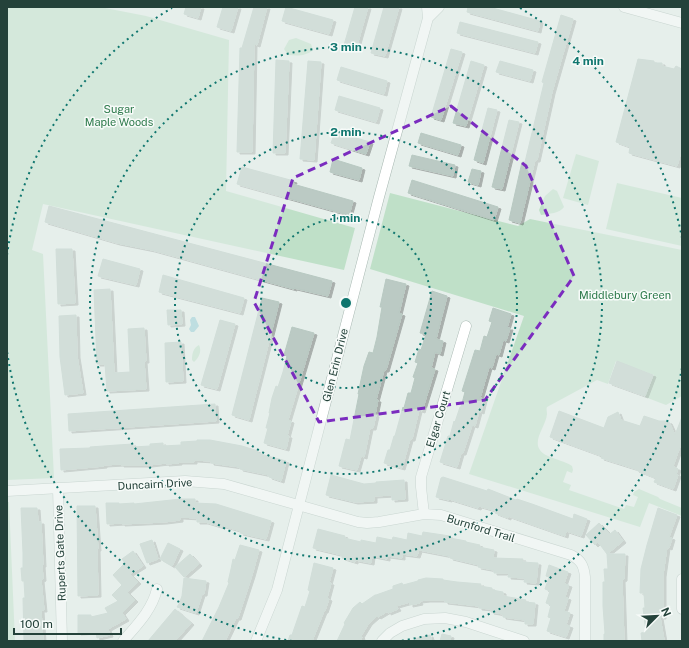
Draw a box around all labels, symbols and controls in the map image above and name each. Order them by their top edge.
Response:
text: 3 min [330,40,362,54]
text: 4 min [572,54,604,68]
park label: Sugar Maple Woods [85,103,154,128]
text: 2 min [330,125,362,139]
text: 1 min [332,211,360,225]
park label: Middlebury Green [579,289,671,301]
centre of rings [339,296,353,310]
street label: Glen Erin Drive [320,327,350,403]
street label: Elgar Court [424,389,452,449]
street label: Duncairn Drive [117,476,193,492]
street label: Ruperts Gate Drive [52,505,68,601]
street label: Burnford Trail [445,512,517,544]
north arrow [637,596,677,636]
text: N [659,606,673,618]
scale bar [14,610,121,636]
text: 100 m [20,617,53,631]

